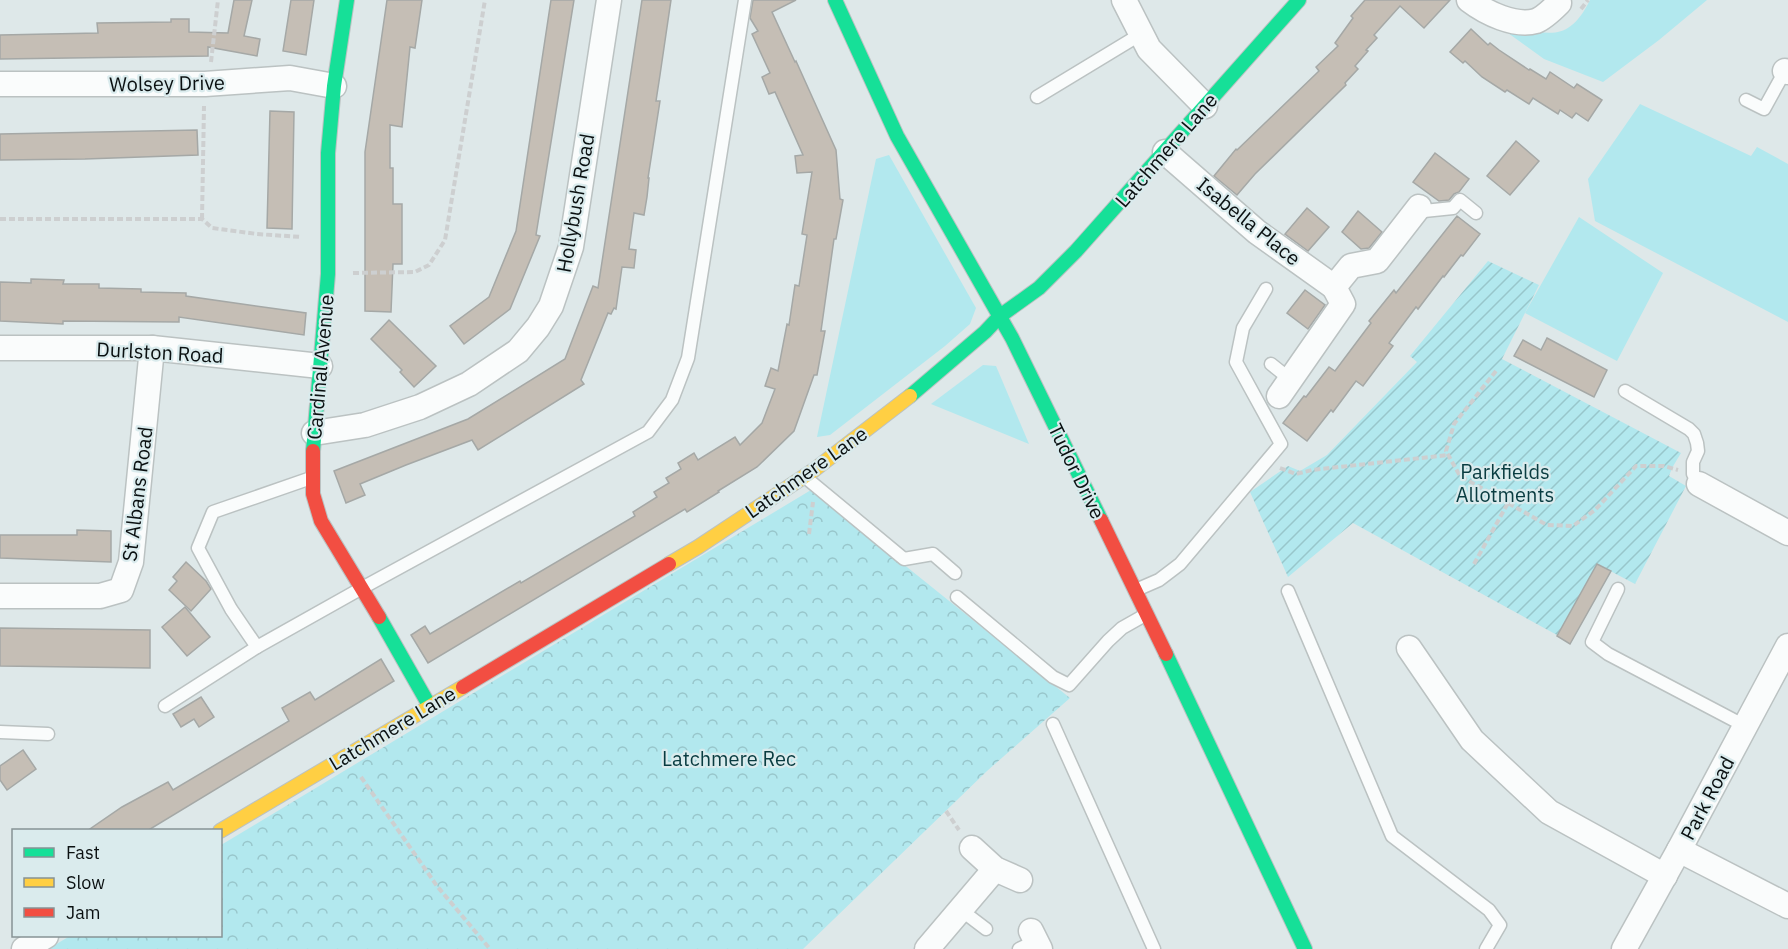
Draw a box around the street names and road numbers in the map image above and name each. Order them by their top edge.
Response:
street label: Wolsey Drive [109,68,225,98]
street label: Latchmere Lane [1109,87,1223,213]
street label: Hollybush Road [549,131,601,275]
street label: Isabella Place [1191,171,1307,271]
street label: Cardinal Avenue [300,293,340,441]
street label: Durlston Road [96,335,224,369]
street label: Tudor Drive [1042,419,1112,523]
street label: Latchmere Lane [740,420,873,524]
street label: St Albans Road [115,425,159,563]
street label: Latchmere Lane [324,679,460,777]
street label: Park Road [1674,751,1740,845]

